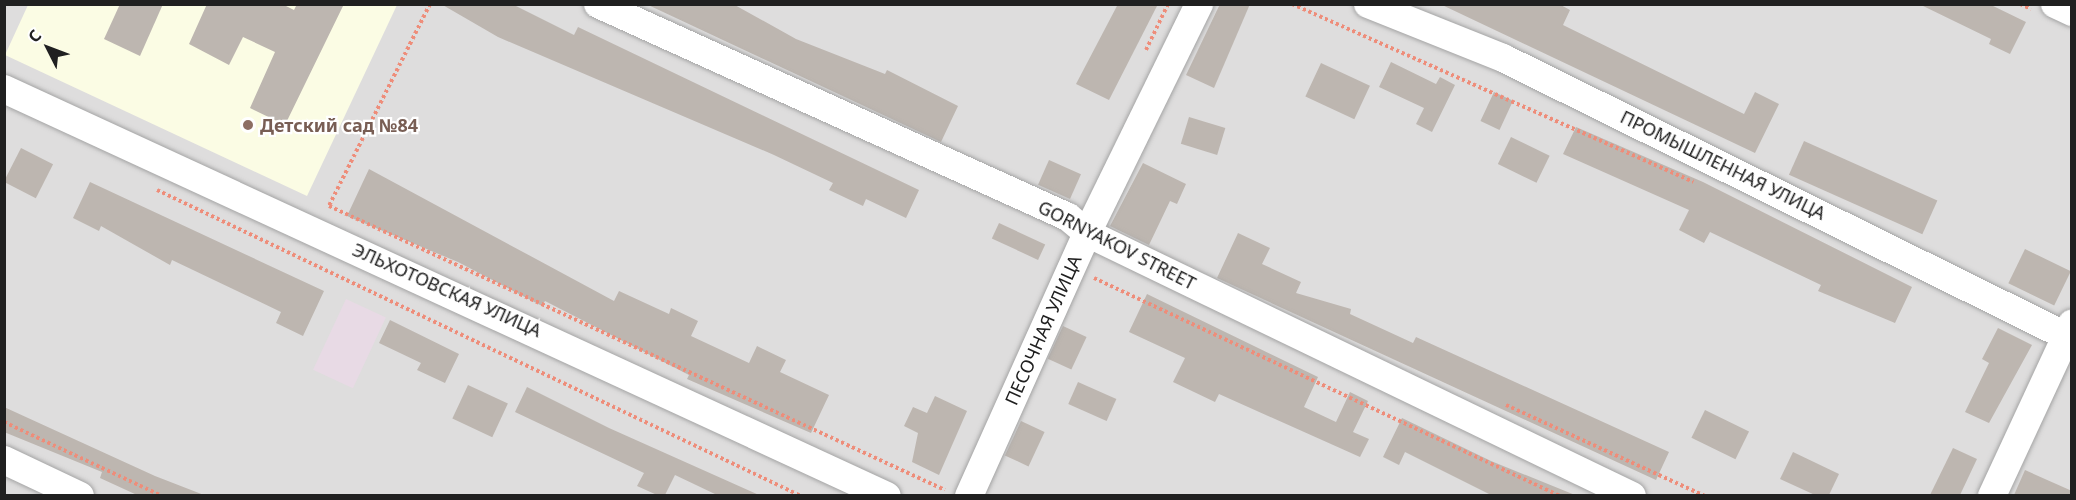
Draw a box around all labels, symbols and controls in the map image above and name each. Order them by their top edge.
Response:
north arrow [18,18,78,78]
text: С [23,25,46,47]
street label: ПРОМЫШЛЕННАЯ УЛИЦА [1617,106,1829,224]
place label: Детский сад №84 [260,114,418,136]
marker: Детский сад №84 [241,118,255,132]
street label: GORNYAKOV STREET [1035,196,1199,294]
street label: ЭЛЬХОТОВСКАЯ УЛИЦА [349,239,545,341]
street label: ПЕСОЧНАЯ УЛИЦА [1000,252,1086,408]

